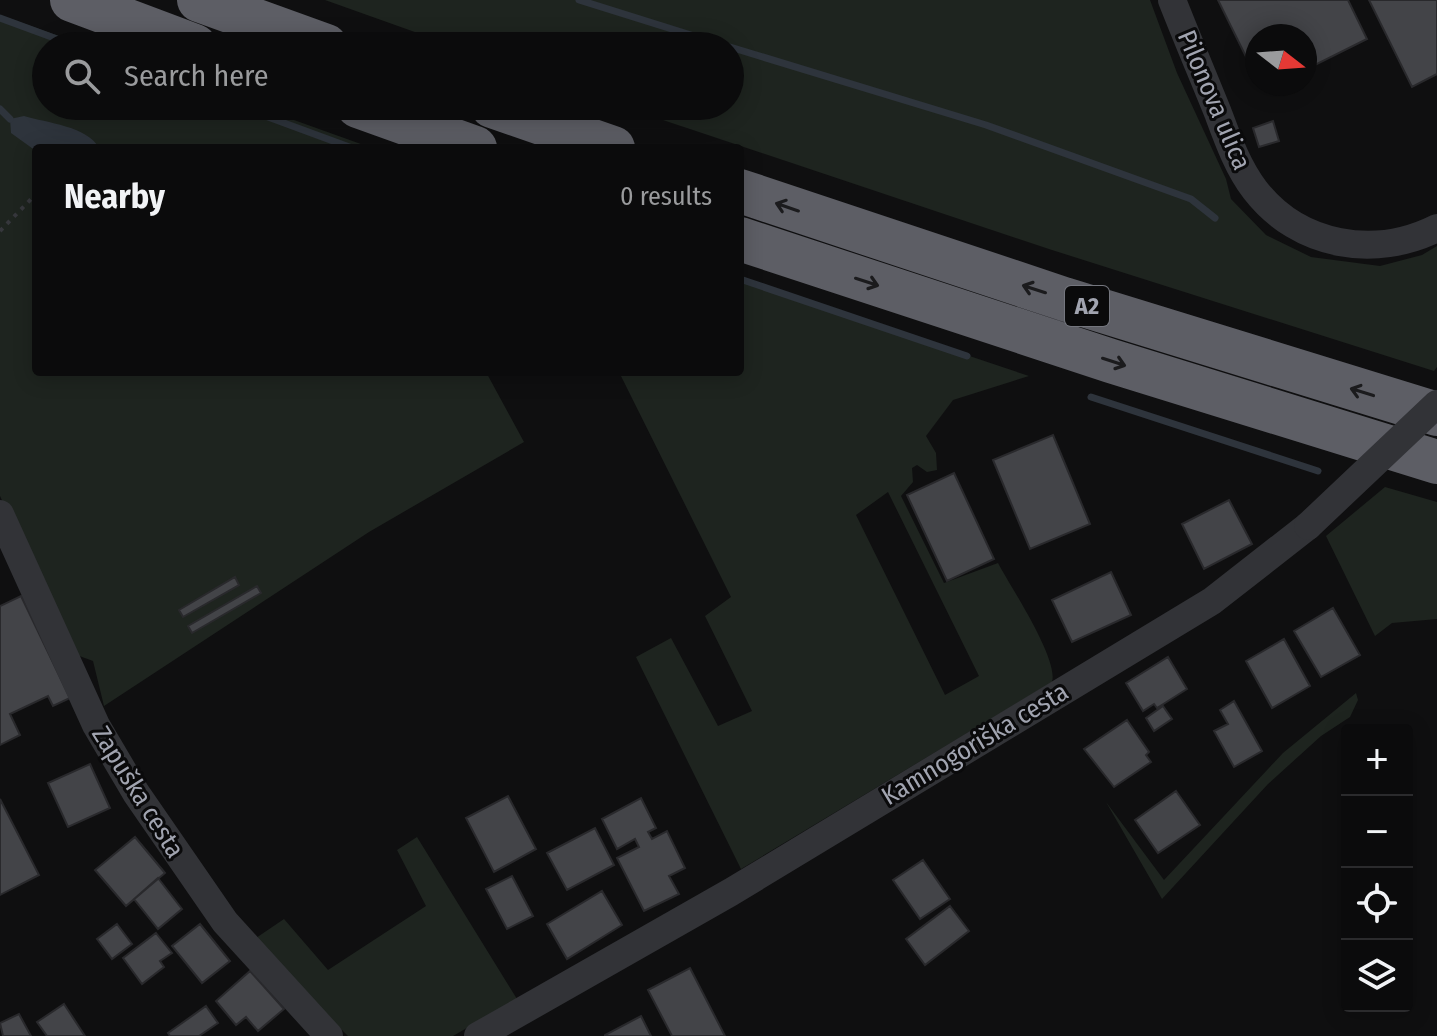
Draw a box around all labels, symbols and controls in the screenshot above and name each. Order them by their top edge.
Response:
north arrow [1245,24,1317,96]
street label: Pilonova ulica [1171,26,1257,174]
search box [32,32,744,120]
icon: search [60,54,104,98]
text: Search here [124,58,269,94]
text: Nearby [64,176,165,217]
text: 0 results [620,181,712,212]
one-way arrow [775,199,800,214]
one-way arrow [854,275,879,290]
one-way arrow [1022,281,1047,296]
road number: A2 [1065,286,1109,326]
one-way arrow [1102,356,1127,371]
one-way arrow [1350,384,1376,399]
street label: Kamnogoriška cesta [876,676,1074,812]
street label: Zapuška cesta [85,720,191,864]
map controls [1341,724,1413,1012]
button: + [1341,724,1413,796]
button: − [1341,796,1413,868]
button: locate [1341,868,1413,940]
button: layers [1341,940,1413,1012]

